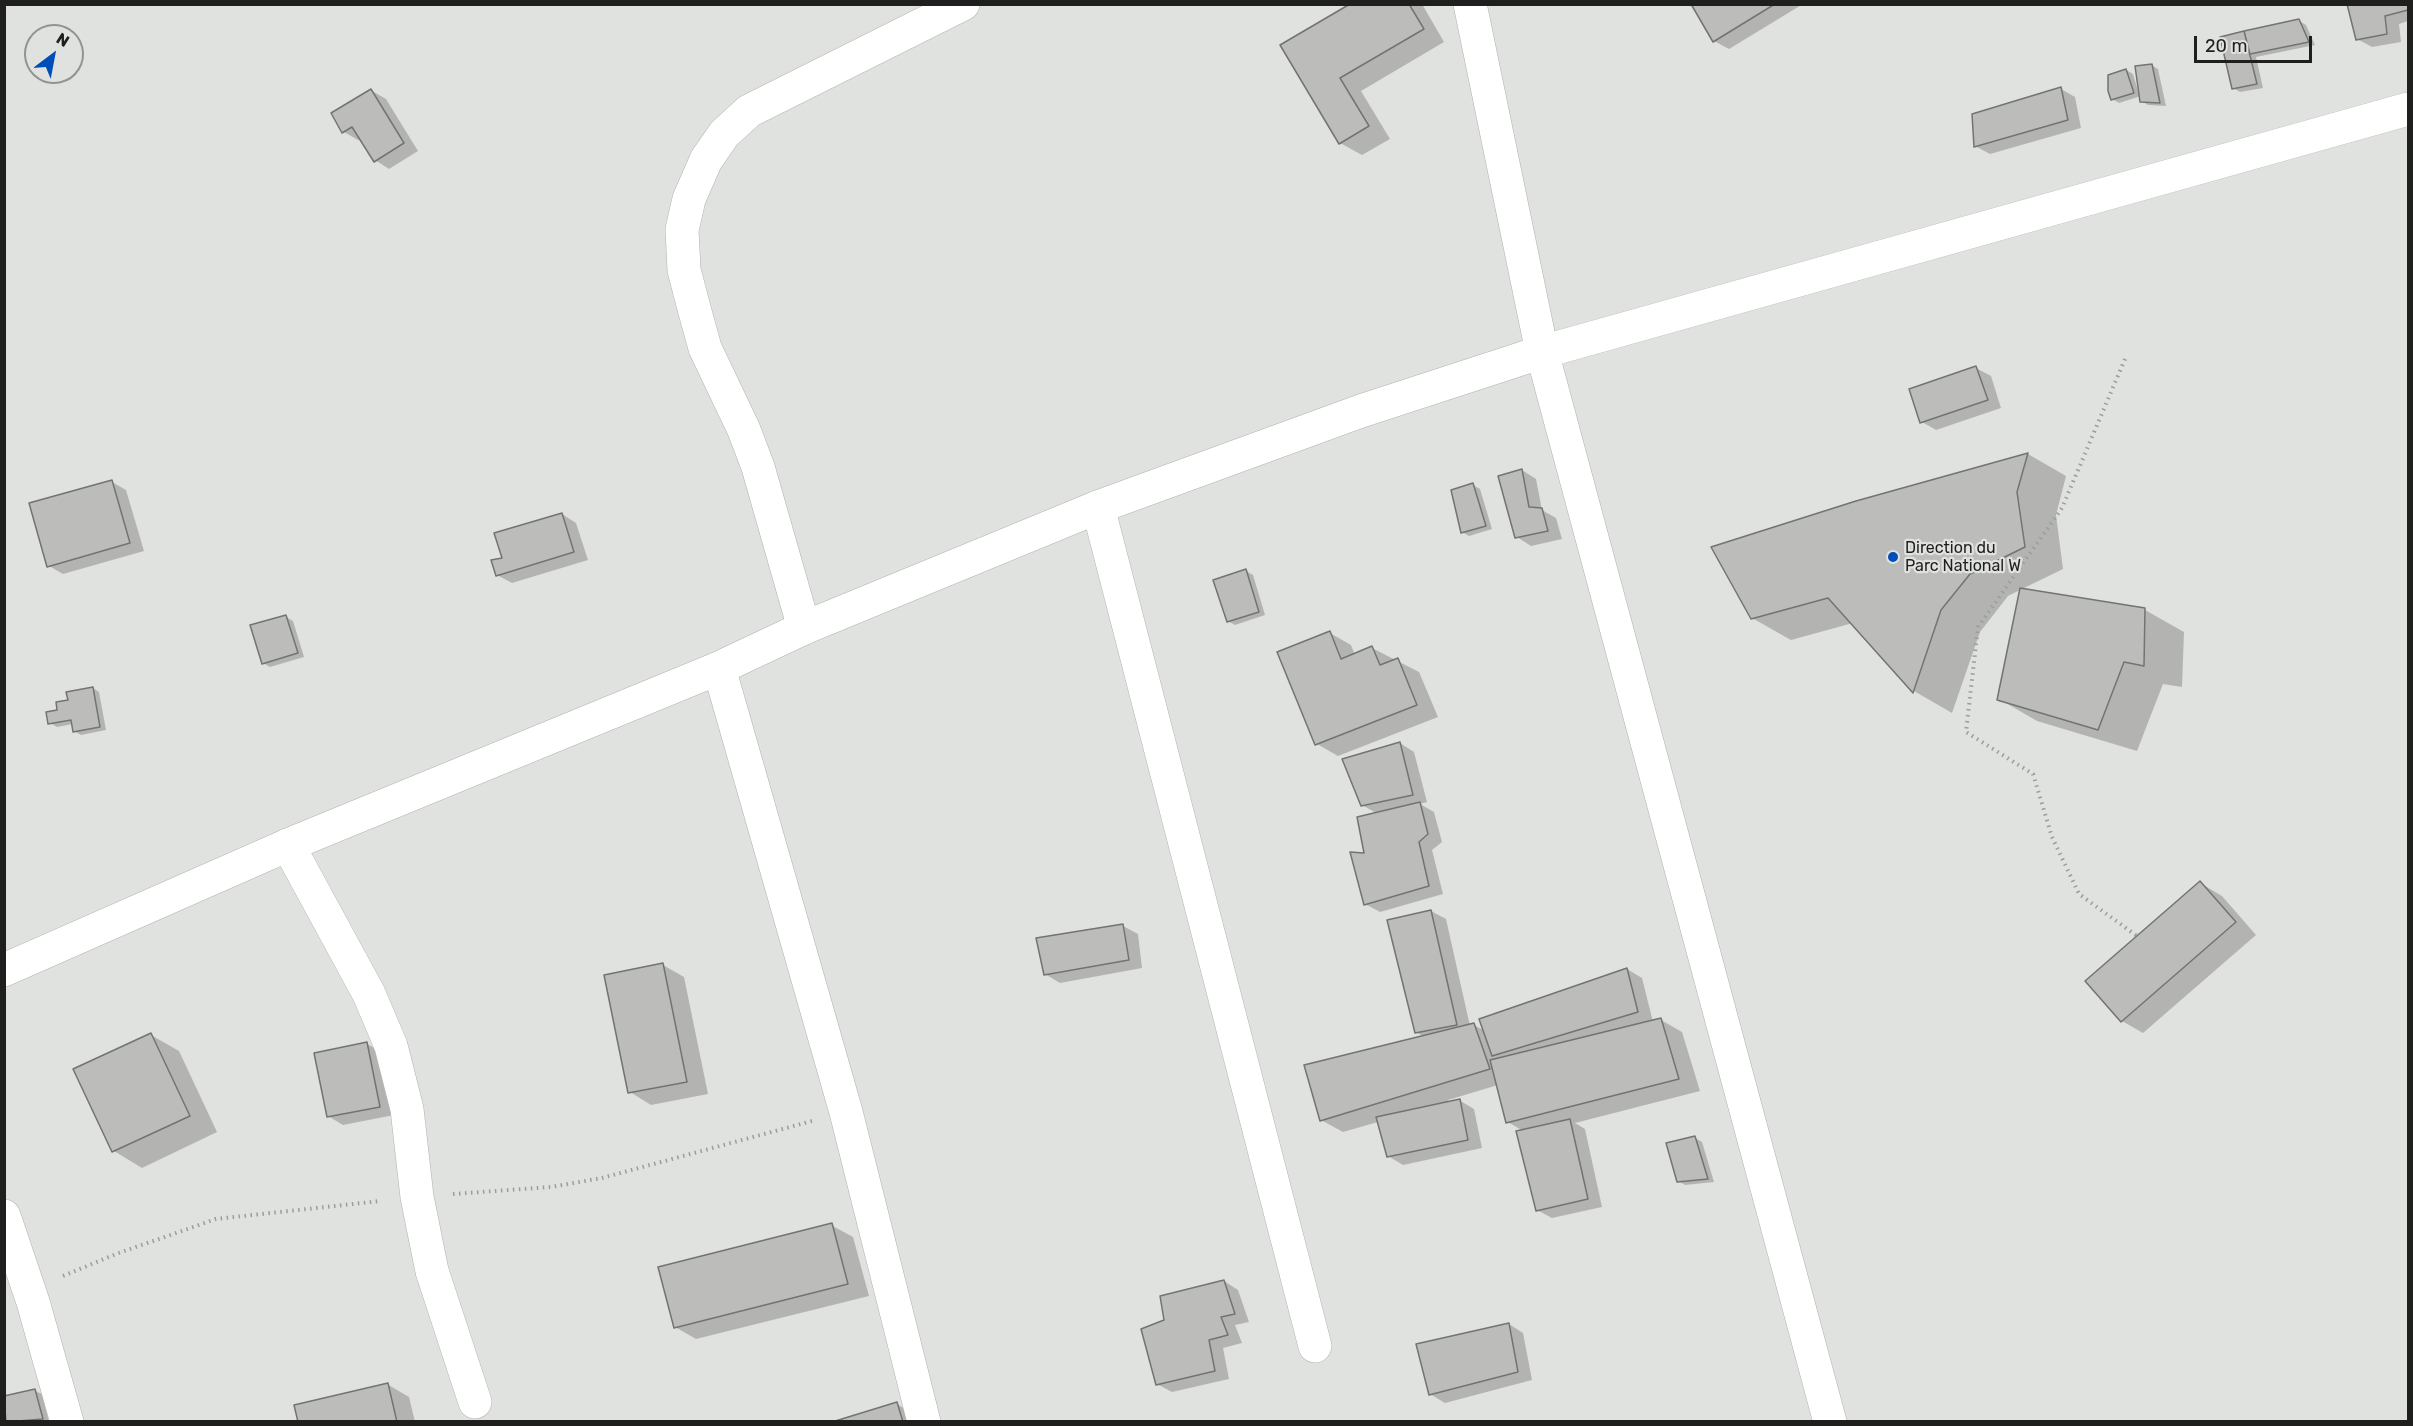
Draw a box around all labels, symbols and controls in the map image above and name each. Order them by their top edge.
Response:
north arrow [24,24,84,84]
scale bar [2197,24,2316,62]
text: N [53,29,73,51]
text: 20 m [2205,35,2247,57]
place label: Direction du Parc National W [1905,538,2021,576]
marker: Direction du Parc National W [1886,550,1900,564]

